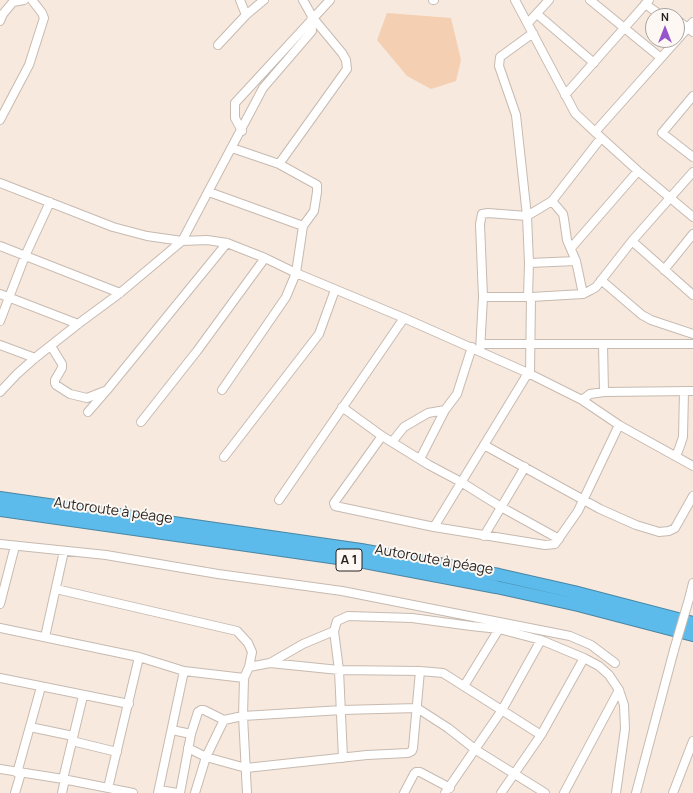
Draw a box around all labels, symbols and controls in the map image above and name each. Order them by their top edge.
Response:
north arrow [645,8,685,48]
text: N [661,9,669,24]
street label: Autoroute à péage [53,494,173,528]
street label: Autoroute à péage [374,541,494,579]
road number: A 1 [336,549,362,571]

